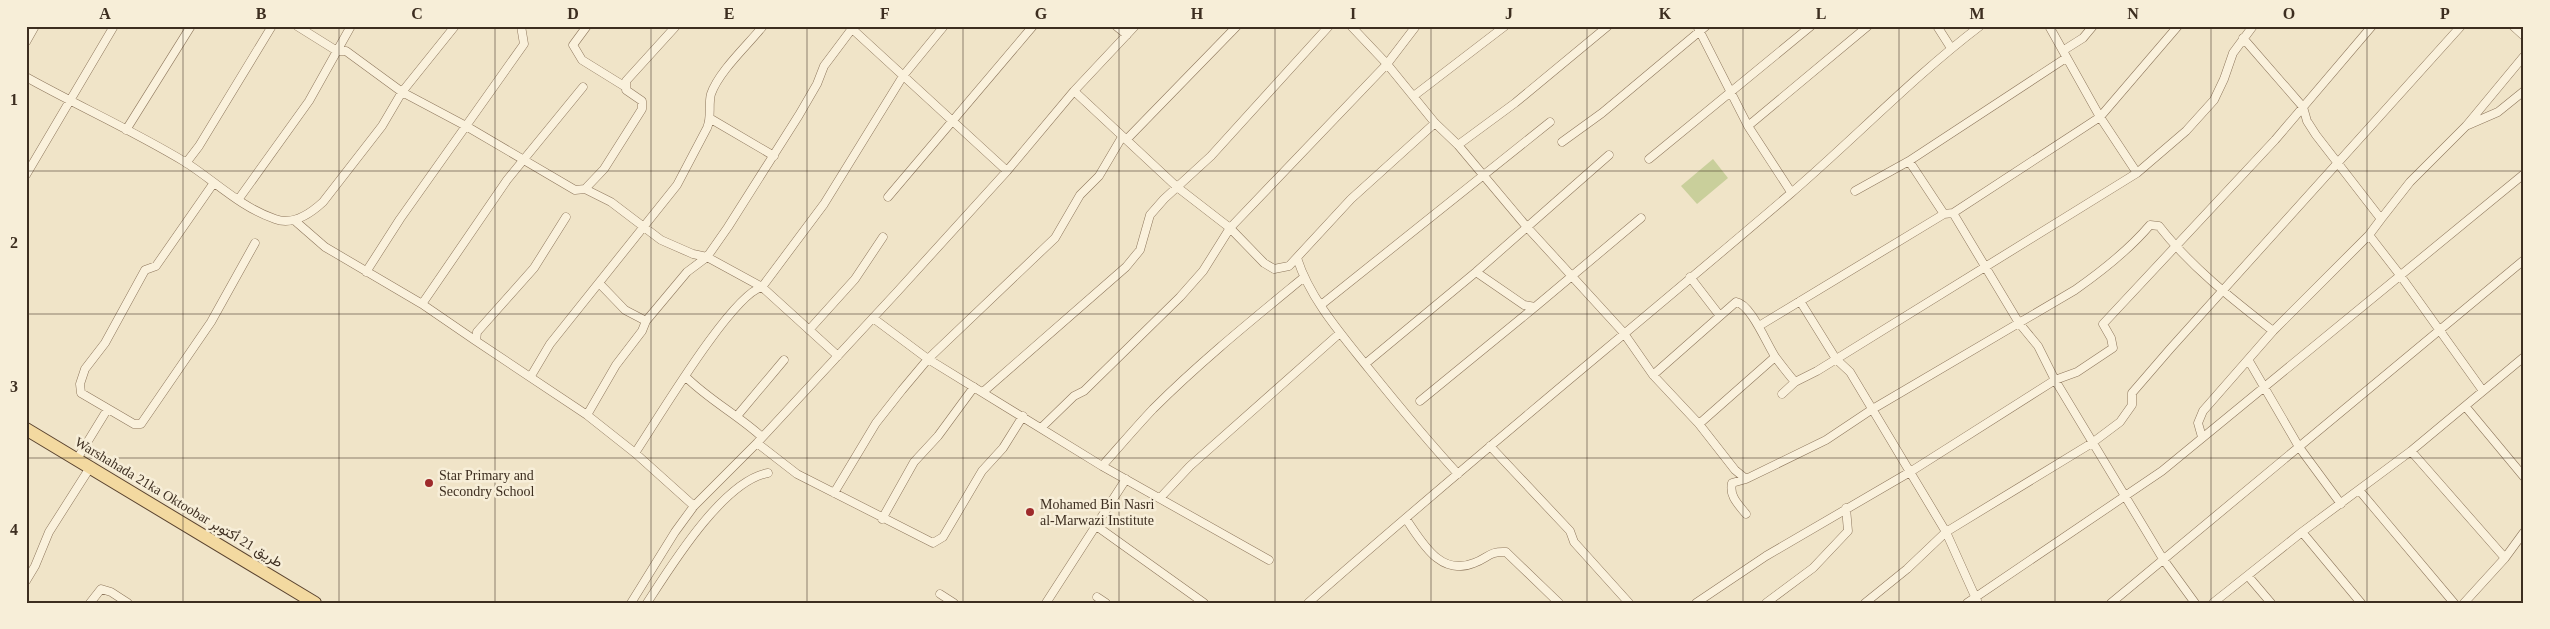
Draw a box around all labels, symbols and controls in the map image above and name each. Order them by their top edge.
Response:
text: A [99,5,111,22]
text: B [256,5,267,22]
text: C [411,5,423,22]
text: D [567,5,579,22]
text: E [724,5,734,22]
text: F [880,5,890,22]
text: G [1035,5,1048,22]
text: H [1191,5,1204,22]
text: I [1350,5,1356,22]
text: J [1505,5,1513,22]
text: K [1659,5,1672,22]
text: L [1816,5,1826,22]
text: M [1969,5,1985,22]
text: N [2127,5,2139,22]
text: O [2283,5,2295,22]
text: P [2440,5,2450,22]
text: 1 [10,91,18,108]
text: 2 [10,234,18,251]
text: 3 [10,378,18,395]
street label: Warshahada 21ka Oktoobar طريق 21 أكتوبر [72,434,285,571]
place label: Star Primary and Secondry School [439,468,534,499]
marker: Star Primary and Secondry School [423,477,435,489]
place label: Mohamed Bin Nasri al-Marwazi Institute [1040,497,1154,528]
marker: Mohamed Bin Nasri al-Marwazi Institute [1024,506,1036,518]
text: 4 [10,521,18,538]

